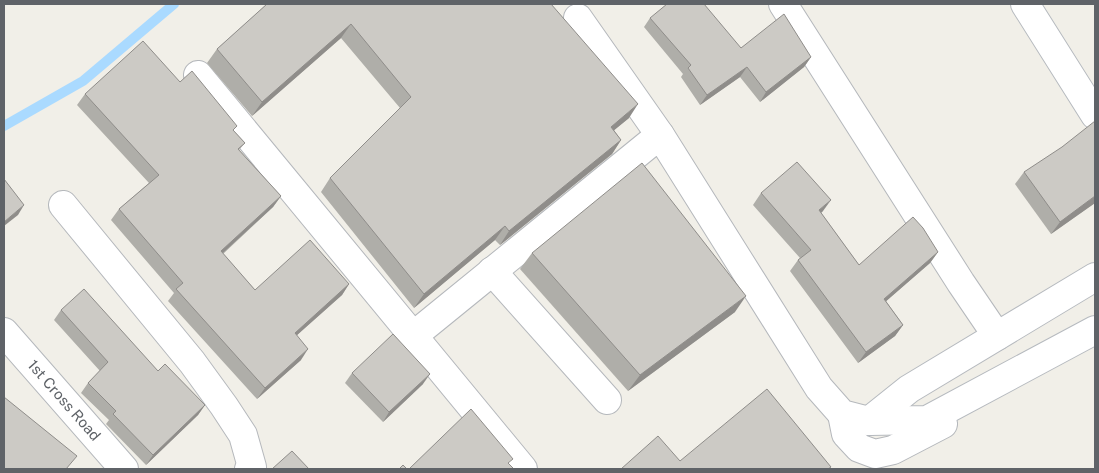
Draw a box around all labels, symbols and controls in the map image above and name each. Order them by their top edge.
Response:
street label: 1st Cross Road [24,356,104,444]

